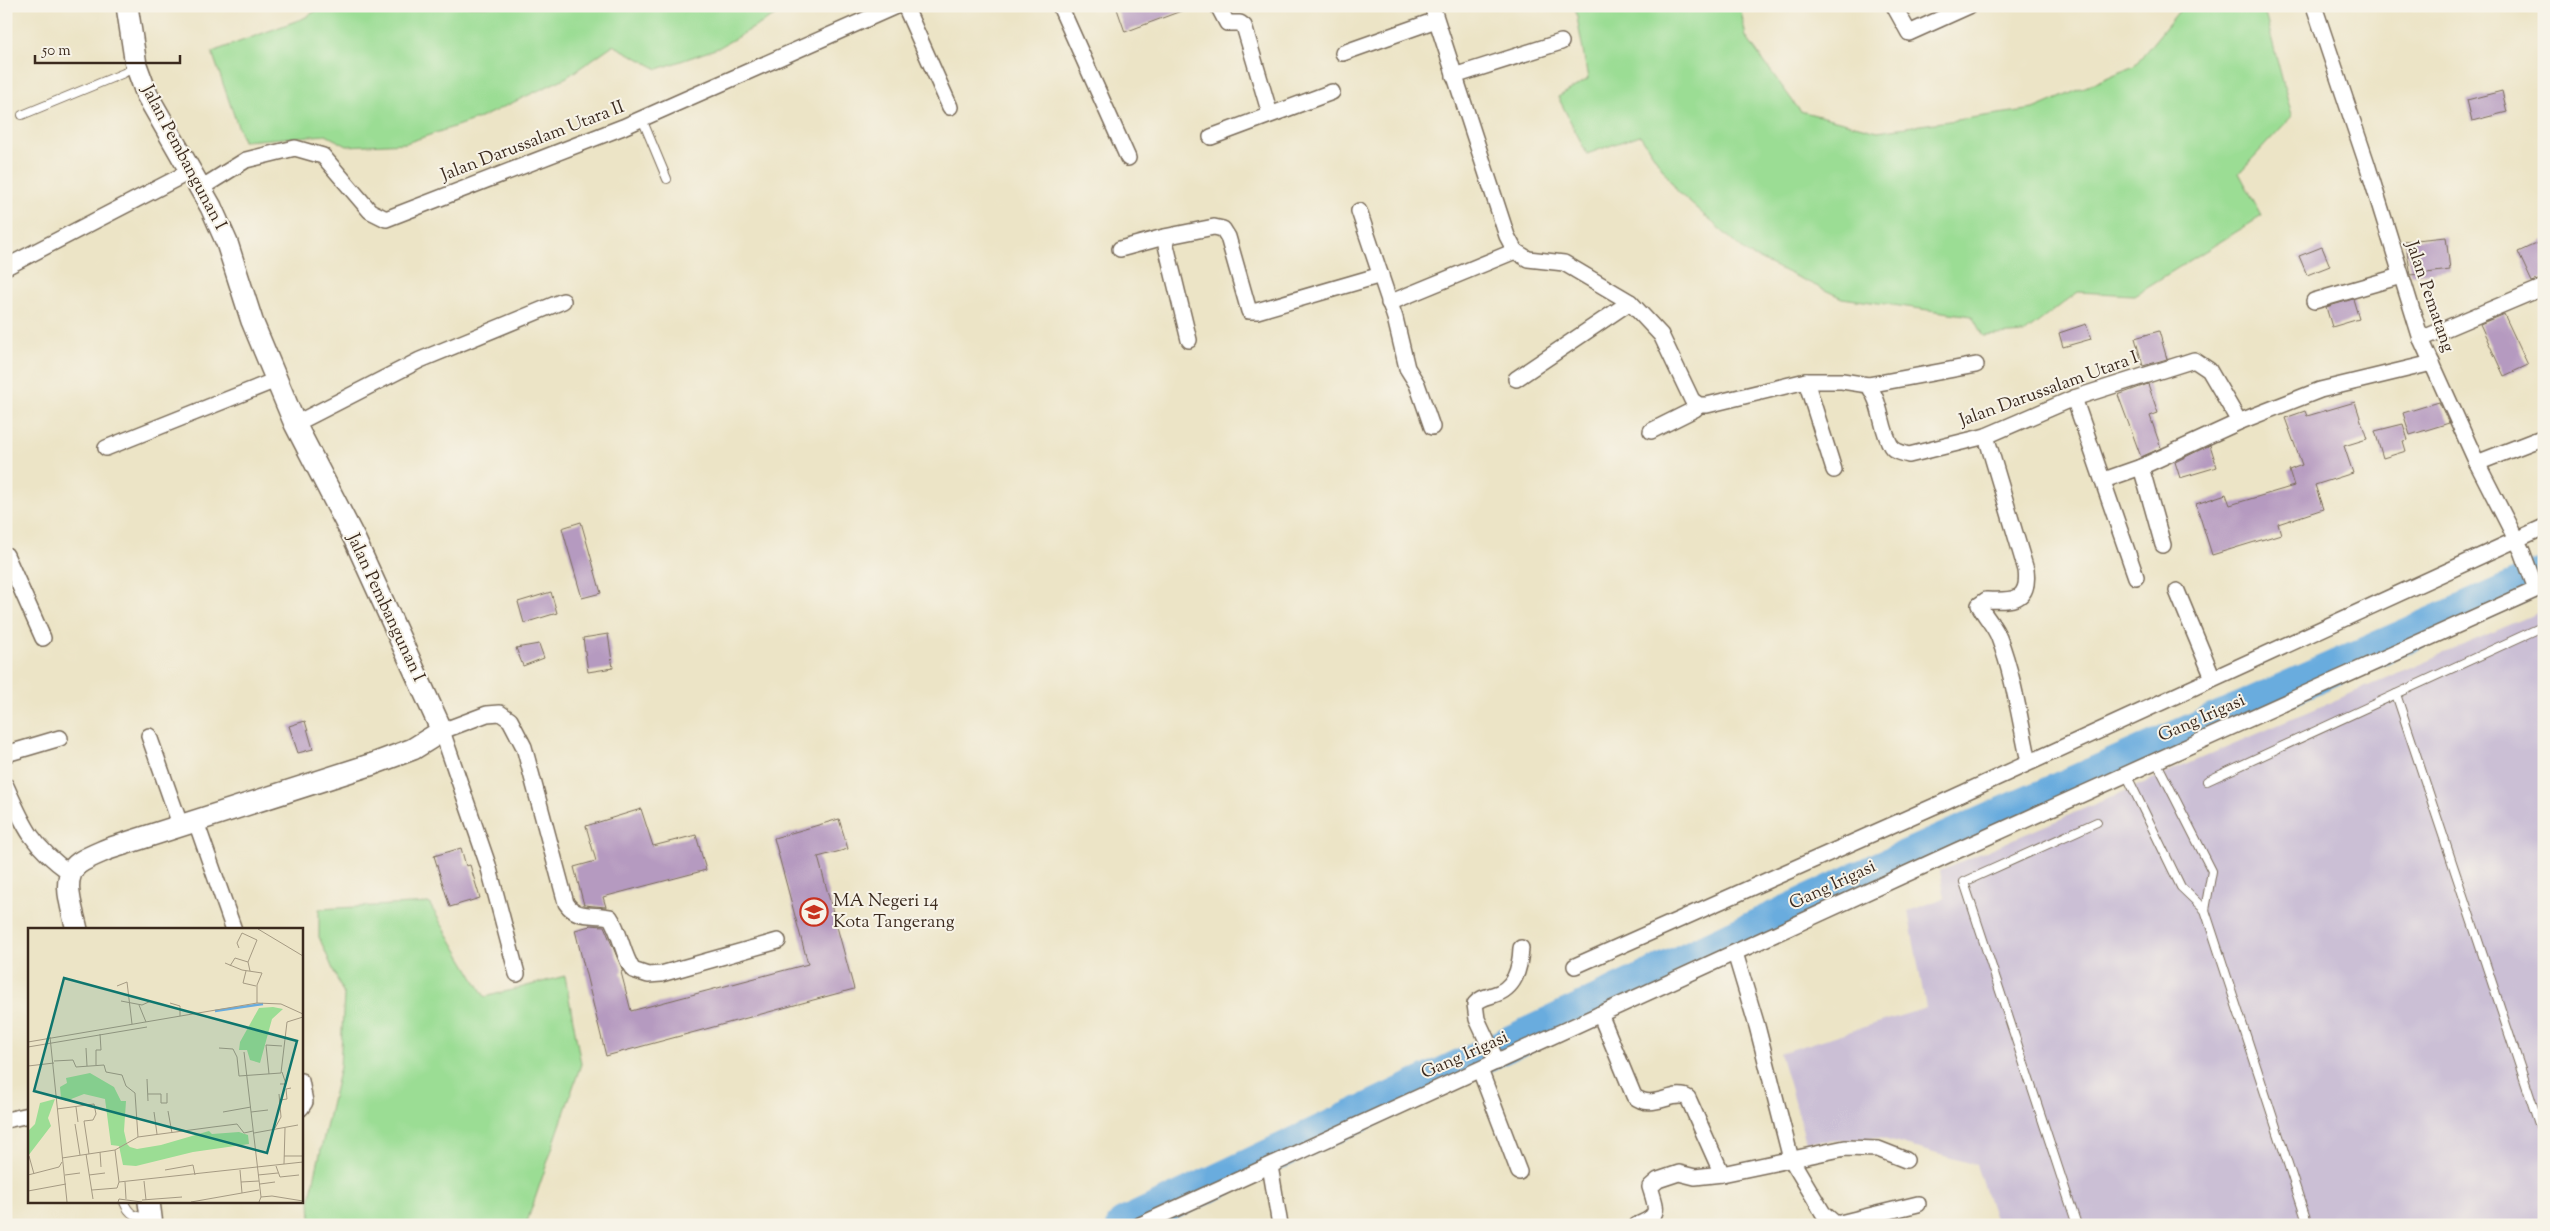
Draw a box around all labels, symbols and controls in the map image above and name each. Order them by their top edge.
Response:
scale bar [35,32,180,64]
text: 50 m [41,41,71,62]
street label: Jalan Pembangunan I [133,80,232,235]
street label: Jalan Darussalam Utara II [436,95,629,189]
street label: Jalan Pematang [2398,237,2460,356]
street label: Jalan Darussalam Utara I [1955,345,2142,435]
street label: Jalan Pembangunan I [339,529,431,686]
street label: Gang Irigasi [2154,688,2250,750]
street label: Gang Irigasi [1785,855,1881,917]
place label: MA Negeri 14 Kota Tangerang [833,889,955,936]
school or university icon: MA Negeri 14 Kota Tangerang [799,897,829,927]
inset map [28,928,302,1204]
street label: Gang Irigasi [1417,1025,1513,1087]

